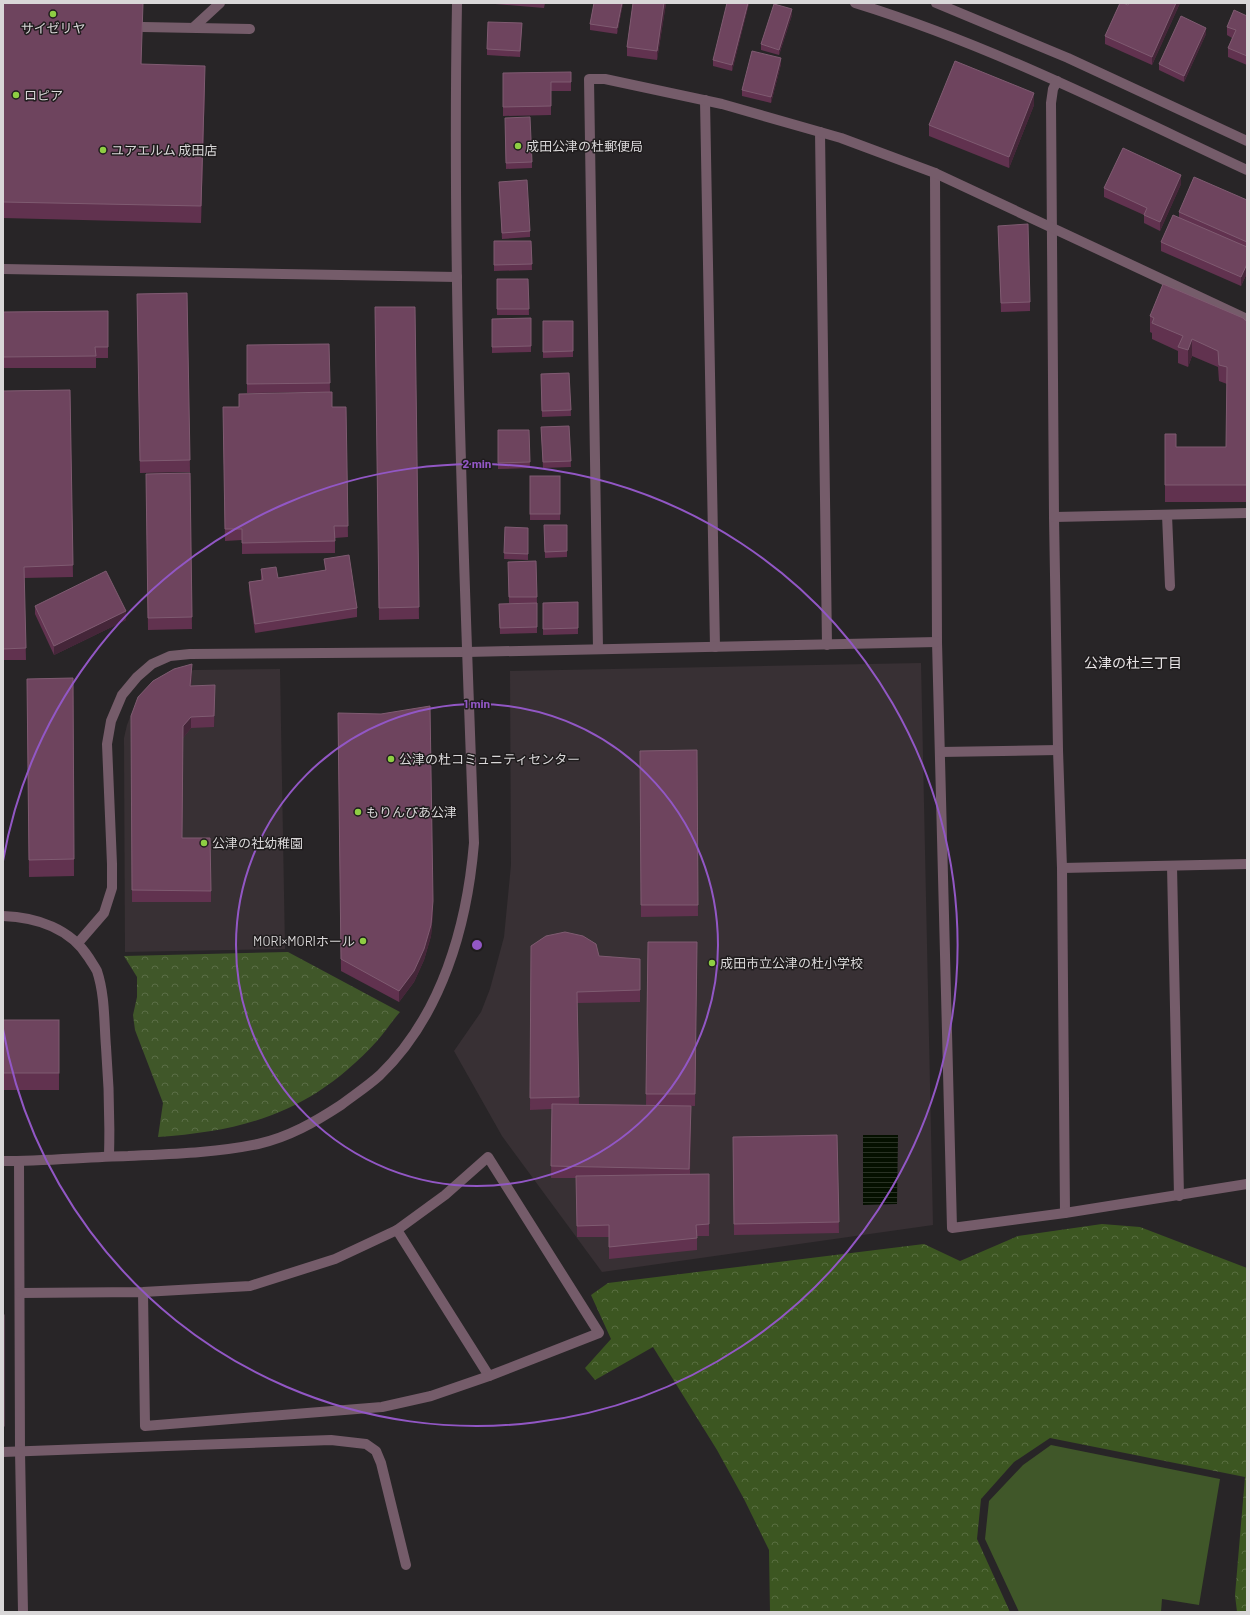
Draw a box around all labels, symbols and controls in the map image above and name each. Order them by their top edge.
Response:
marker: サイゼリヤ [48,9,58,19]
place label: サイゼリヤ [20,20,86,36]
place label: ロピア [24,87,63,103]
marker: ロピア [11,90,21,100]
place label: 成田公津の杜郵便局 [526,138,643,154]
marker: 成田公津の杜郵便局 [513,141,523,151]
place label: ユアエルム 成田店 [111,142,217,158]
marker: ユアエルム 成田店 [98,145,108,155]
text: 2 min [463,456,491,470]
district label: 公津の杜三丁目 [1084,654,1182,671]
text: 1 min [464,696,490,710]
place label: 公津の杜コミュニティセンター [399,751,580,767]
marker: 公津の杜コミュニティセンター [386,754,396,764]
place label: もりんぴあ公津 [366,804,457,820]
marker: もりんぴあ公津 [353,807,363,817]
place label: 公津の社幼稚園 [212,835,303,851]
marker: 公津の社幼稚園 [199,838,209,848]
place label: MORI×MORIホール [253,933,355,949]
marker: MORI×MORIホール [358,936,368,946]
centre of rings [470,938,484,952]
place label: 成田市立公津の杜小学校 [720,955,863,971]
marker: 成田市立公津の杜小学校 [707,958,717,968]

